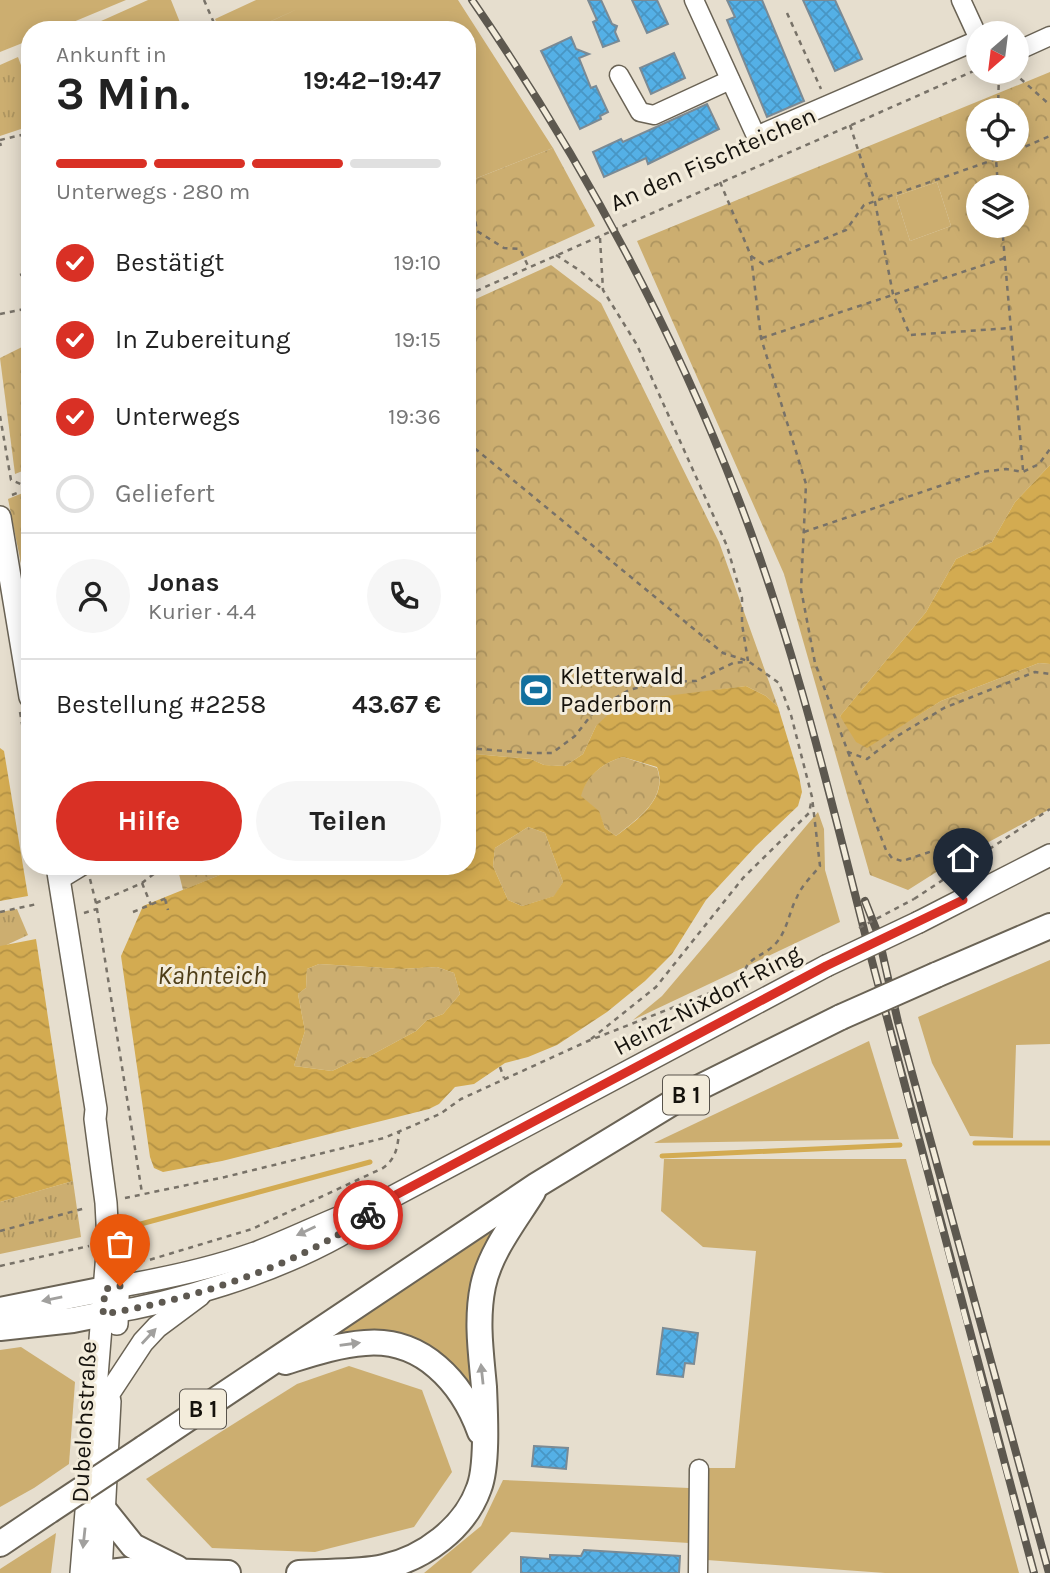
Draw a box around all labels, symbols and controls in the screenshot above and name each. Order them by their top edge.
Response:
north arrow [966,21,1029,84]
map controls [966,21,1029,238]
text: Ankunft in [56,41,167,68]
text: 19:42–19:47 [303,65,441,96]
text: 3 Min. [56,67,190,121]
button: locate [966,98,1029,161]
street label: An den Fischteichen [606,101,820,217]
button: layers [966,175,1029,238]
text: Unterwegs · 280 m [56,178,250,205]
icon: check [56,244,94,282]
text: Bestätigt [115,247,224,278]
text: 19:10 [394,249,441,276]
icon: check [56,321,94,359]
text: In Zubereitung [115,324,290,355]
text: 19:15 [394,326,441,353]
icon: check [56,398,94,436]
text: Unterwegs [115,401,241,432]
text: 19:36 [388,403,441,430]
text: Geliefert [115,478,215,509]
button: person [56,559,130,633]
button: phone [367,559,441,633]
text: Jonas [148,567,219,598]
text: Kurier · 4.4 [148,598,256,625]
place label: Kletterwald Paderborn [560,662,684,718]
sports icon: Kletterwald Paderborn [517,671,555,709]
text: Bestellung #2258 [56,689,266,720]
text: 43.67 € [352,689,441,720]
button: Hilfe [56,781,242,861]
button: Teilen [256,781,441,861]
pin [933,828,993,900]
icon: home [944,839,982,877]
street label: Heinz-Nixdorf-Ring [609,939,806,1061]
water label: Kahnteich [157,960,267,991]
road number: B 1 [663,1076,709,1114]
courier [333,1180,403,1250]
icon: bike [349,1196,387,1234]
pin [90,1214,150,1286]
icon: bag [101,1225,139,1263]
one-way arrow [296,1225,316,1236]
one-way arrow [41,1293,63,1304]
one-way arrow [141,1327,157,1345]
one-way arrow [340,1339,362,1350]
street label: Dubelohstraße [66,1340,102,1504]
one-way arrow [477,1362,488,1384]
road number: B 1 [180,1390,226,1428]
one-way arrow [79,1528,90,1550]

